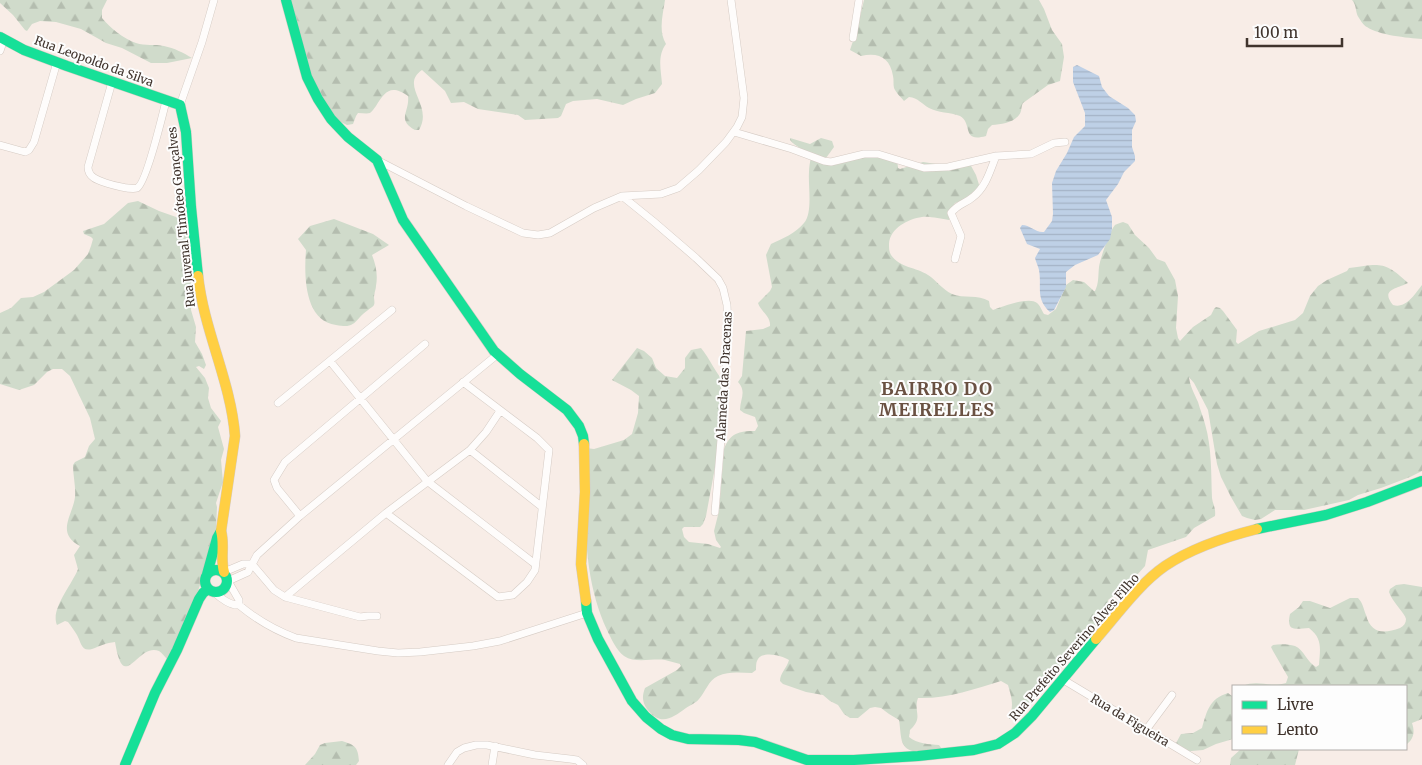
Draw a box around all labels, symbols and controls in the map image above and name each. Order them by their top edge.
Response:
scale bar [1247,15,1342,47]
text: 100 m [1254,23,1298,42]
street label: Rua Leopoldo da Silva [32,32,156,90]
street label: Rua Juvenal Timóteo Gonçalves [164,126,198,308]
street label: Alameda das Dracenas [713,311,735,442]
district label: BAIRRO DO MEIRELLES [879,377,995,421]
street label: Rua Prefeito Severino Alves Filho [1006,570,1142,724]
legend [1232,685,1407,750]
street label: Rua da Figueira [1088,691,1173,750]
text: Livre [1277,695,1314,714]
text: Lento [1277,720,1319,739]

